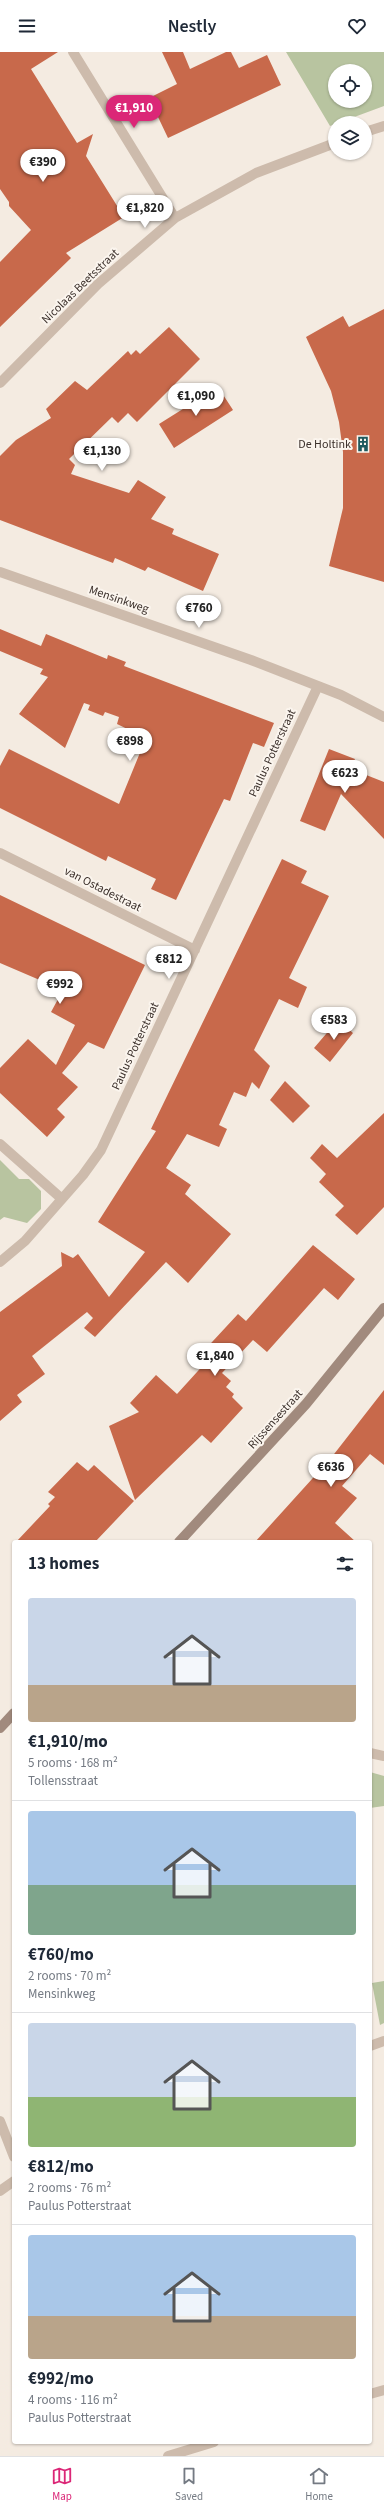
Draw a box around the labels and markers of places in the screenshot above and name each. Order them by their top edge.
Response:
pin: €1,910 [101,95,167,129]
pin: €390 [19,149,67,183]
pin: €1,820 [112,195,178,229]
pin: €1,090 [163,383,229,417]
building icon: De Holtink [354,435,372,453]
place label: De Holtink [298,436,351,453]
pin: €1,130 [69,438,135,472]
pin: €760 [175,595,223,629]
pin: €898 [106,728,154,762]
pin: €623 [321,760,369,794]
pin: €812 [145,946,193,980]
pin: €992 [36,971,84,1005]
pin: €583 [310,1007,358,1041]
pin: €1,840 [182,1343,248,1377]
pin: €636 [307,1454,355,1488]

